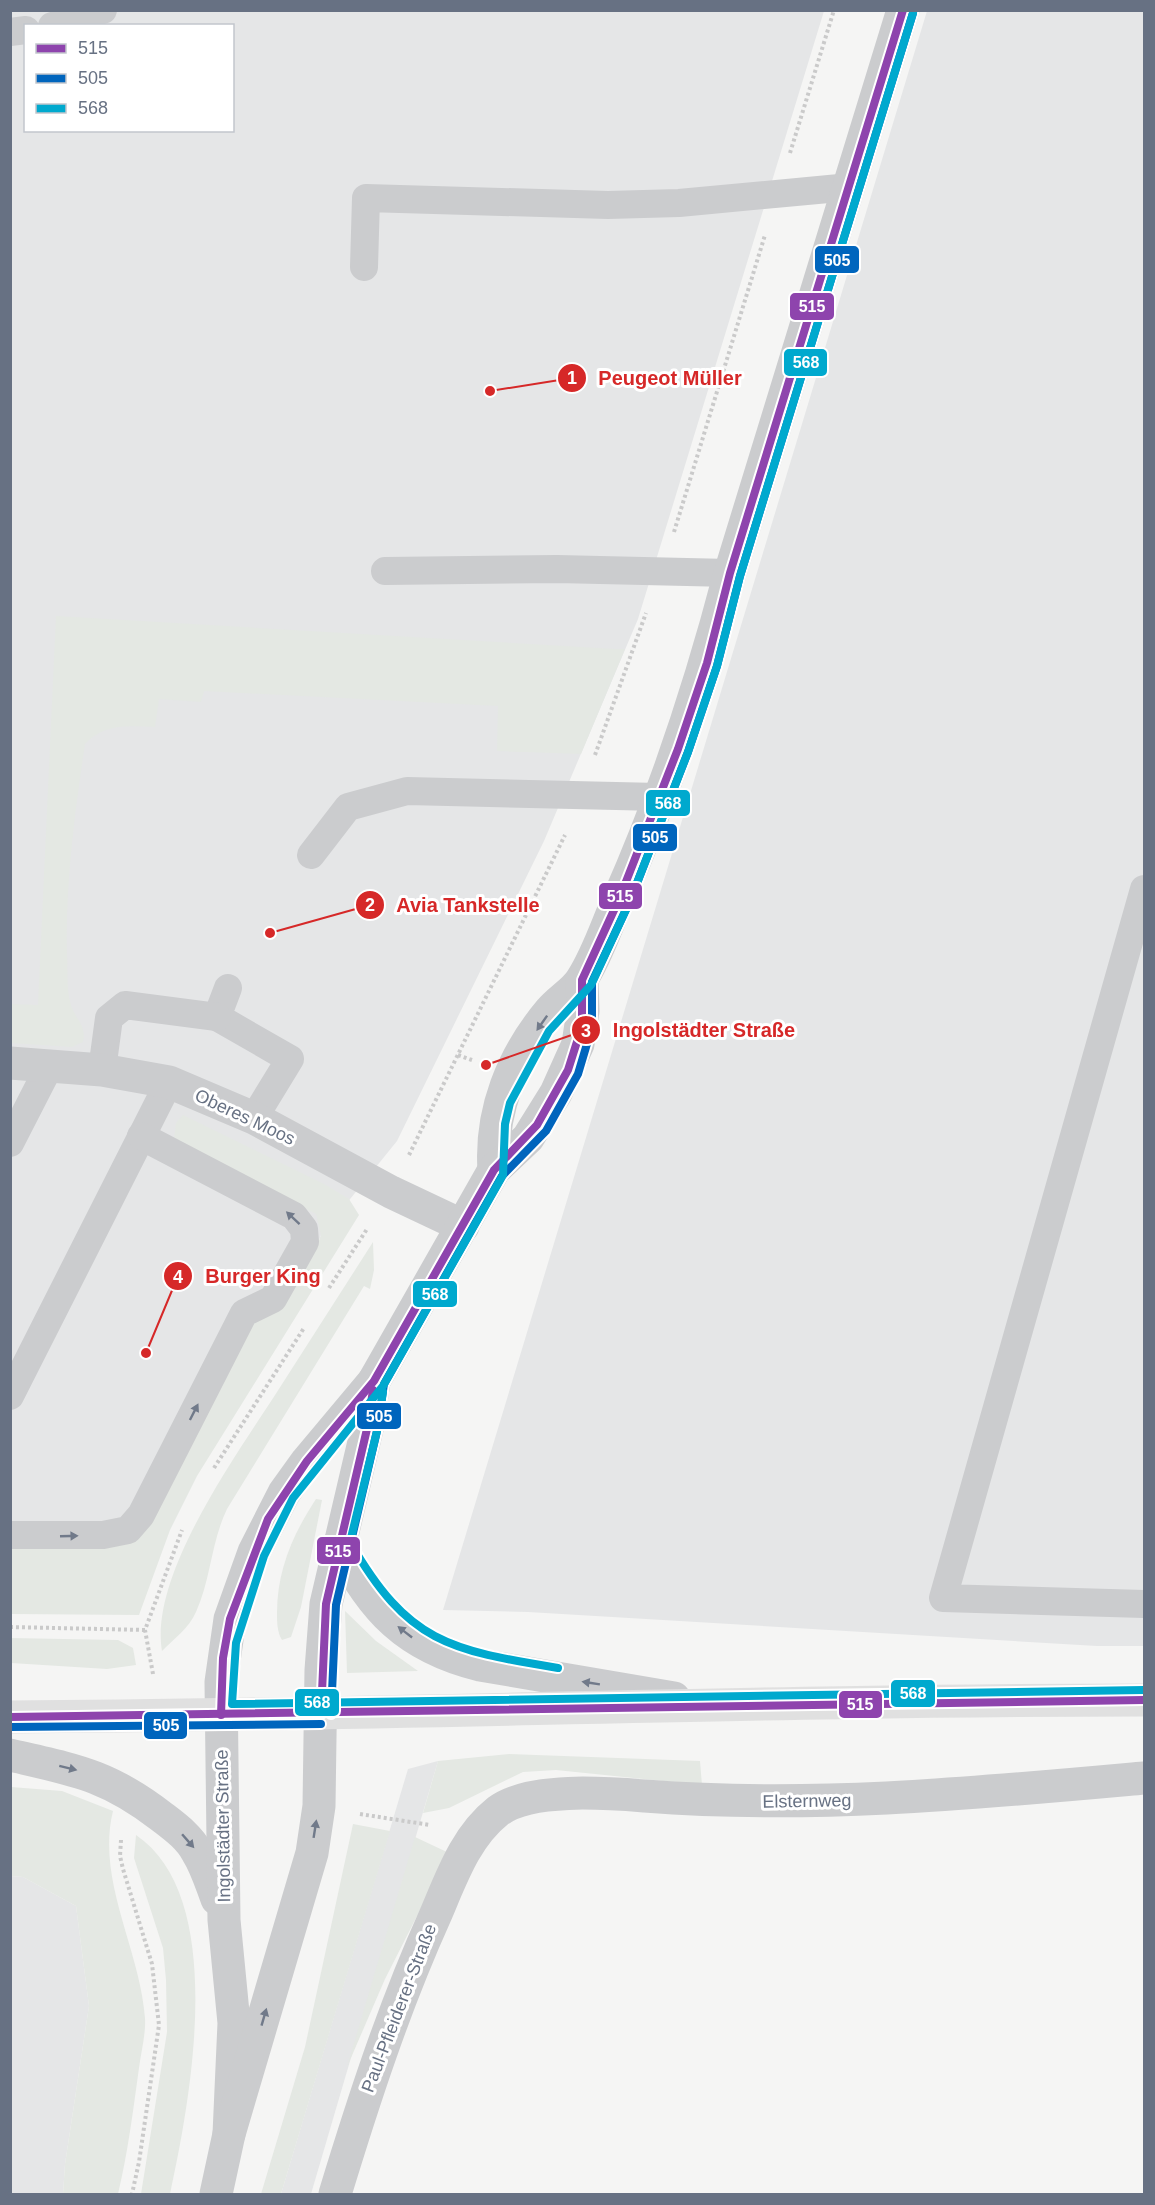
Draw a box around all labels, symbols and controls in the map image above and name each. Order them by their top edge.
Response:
legend [24,24,234,132]
text: 515 [78,38,108,58]
text: 505 [78,68,108,88]
text: 568 [78,98,108,118]
line badge: 505 [814,245,860,274]
text: 505 [824,252,850,269]
line badge: 515 [789,292,835,321]
text: 515 [799,298,825,315]
line badge: 568 [783,348,828,377]
text: 568 [793,354,819,371]
callout: Peugeot Müller [557,359,754,397]
text: Peugeot Müller [598,367,742,389]
text: 1 [567,368,577,388]
line badge: 568 [645,789,691,817]
text: 568 [655,795,681,812]
line badge: 505 [632,823,678,852]
text: 505 [642,829,668,846]
line badge: 515 [598,882,643,910]
callout: Avia Tankstelle [355,886,552,924]
text: 515 [607,888,633,905]
text: Avia Tankstelle [396,894,540,916]
text: 2 [365,895,375,915]
callout: Ingolstädter Straße [571,1011,807,1049]
one-way arrow [536,1014,548,1030]
text: Ingolstädter Straße [613,1019,795,1041]
text: 3 [581,1021,591,1041]
street label: Oberes Moos [192,1085,298,1149]
one-way arrow [286,1211,301,1225]
callout: Burger King [163,1257,333,1295]
text: Burger King [205,1265,321,1287]
text: 4 [173,1267,183,1287]
line badge: 568 [412,1280,458,1308]
text: 568 [422,1286,448,1303]
line badge: 505 [356,1402,402,1430]
one-way arrow [189,1403,199,1420]
text: 505 [366,1408,392,1425]
one-way arrow [59,1531,78,1541]
line badge: 515 [316,1536,361,1565]
text: 515 [325,1543,351,1560]
one-way arrow [398,1627,413,1639]
one-way arrow [582,1679,601,1688]
line badge: 568 [890,1679,936,1708]
text: 568 [900,1685,926,1702]
line badge: 568 [294,1688,340,1717]
line badge: 515 [838,1690,883,1719]
text: 568 [304,1694,330,1711]
text: 515 [847,1696,873,1713]
line badge: 505 [143,1711,188,1740]
text: 505 [153,1717,179,1734]
street label: Ingolstädter Straße [212,1749,234,1903]
one-way arrow [58,1764,77,1774]
street label: Elsternweg [762,1790,852,1812]
one-way arrow [311,1820,320,1839]
one-way arrow [181,1833,194,1848]
street label: Paul-Pfleiderer-Straße [358,1921,440,2095]
one-way arrow [259,2008,269,2026]

